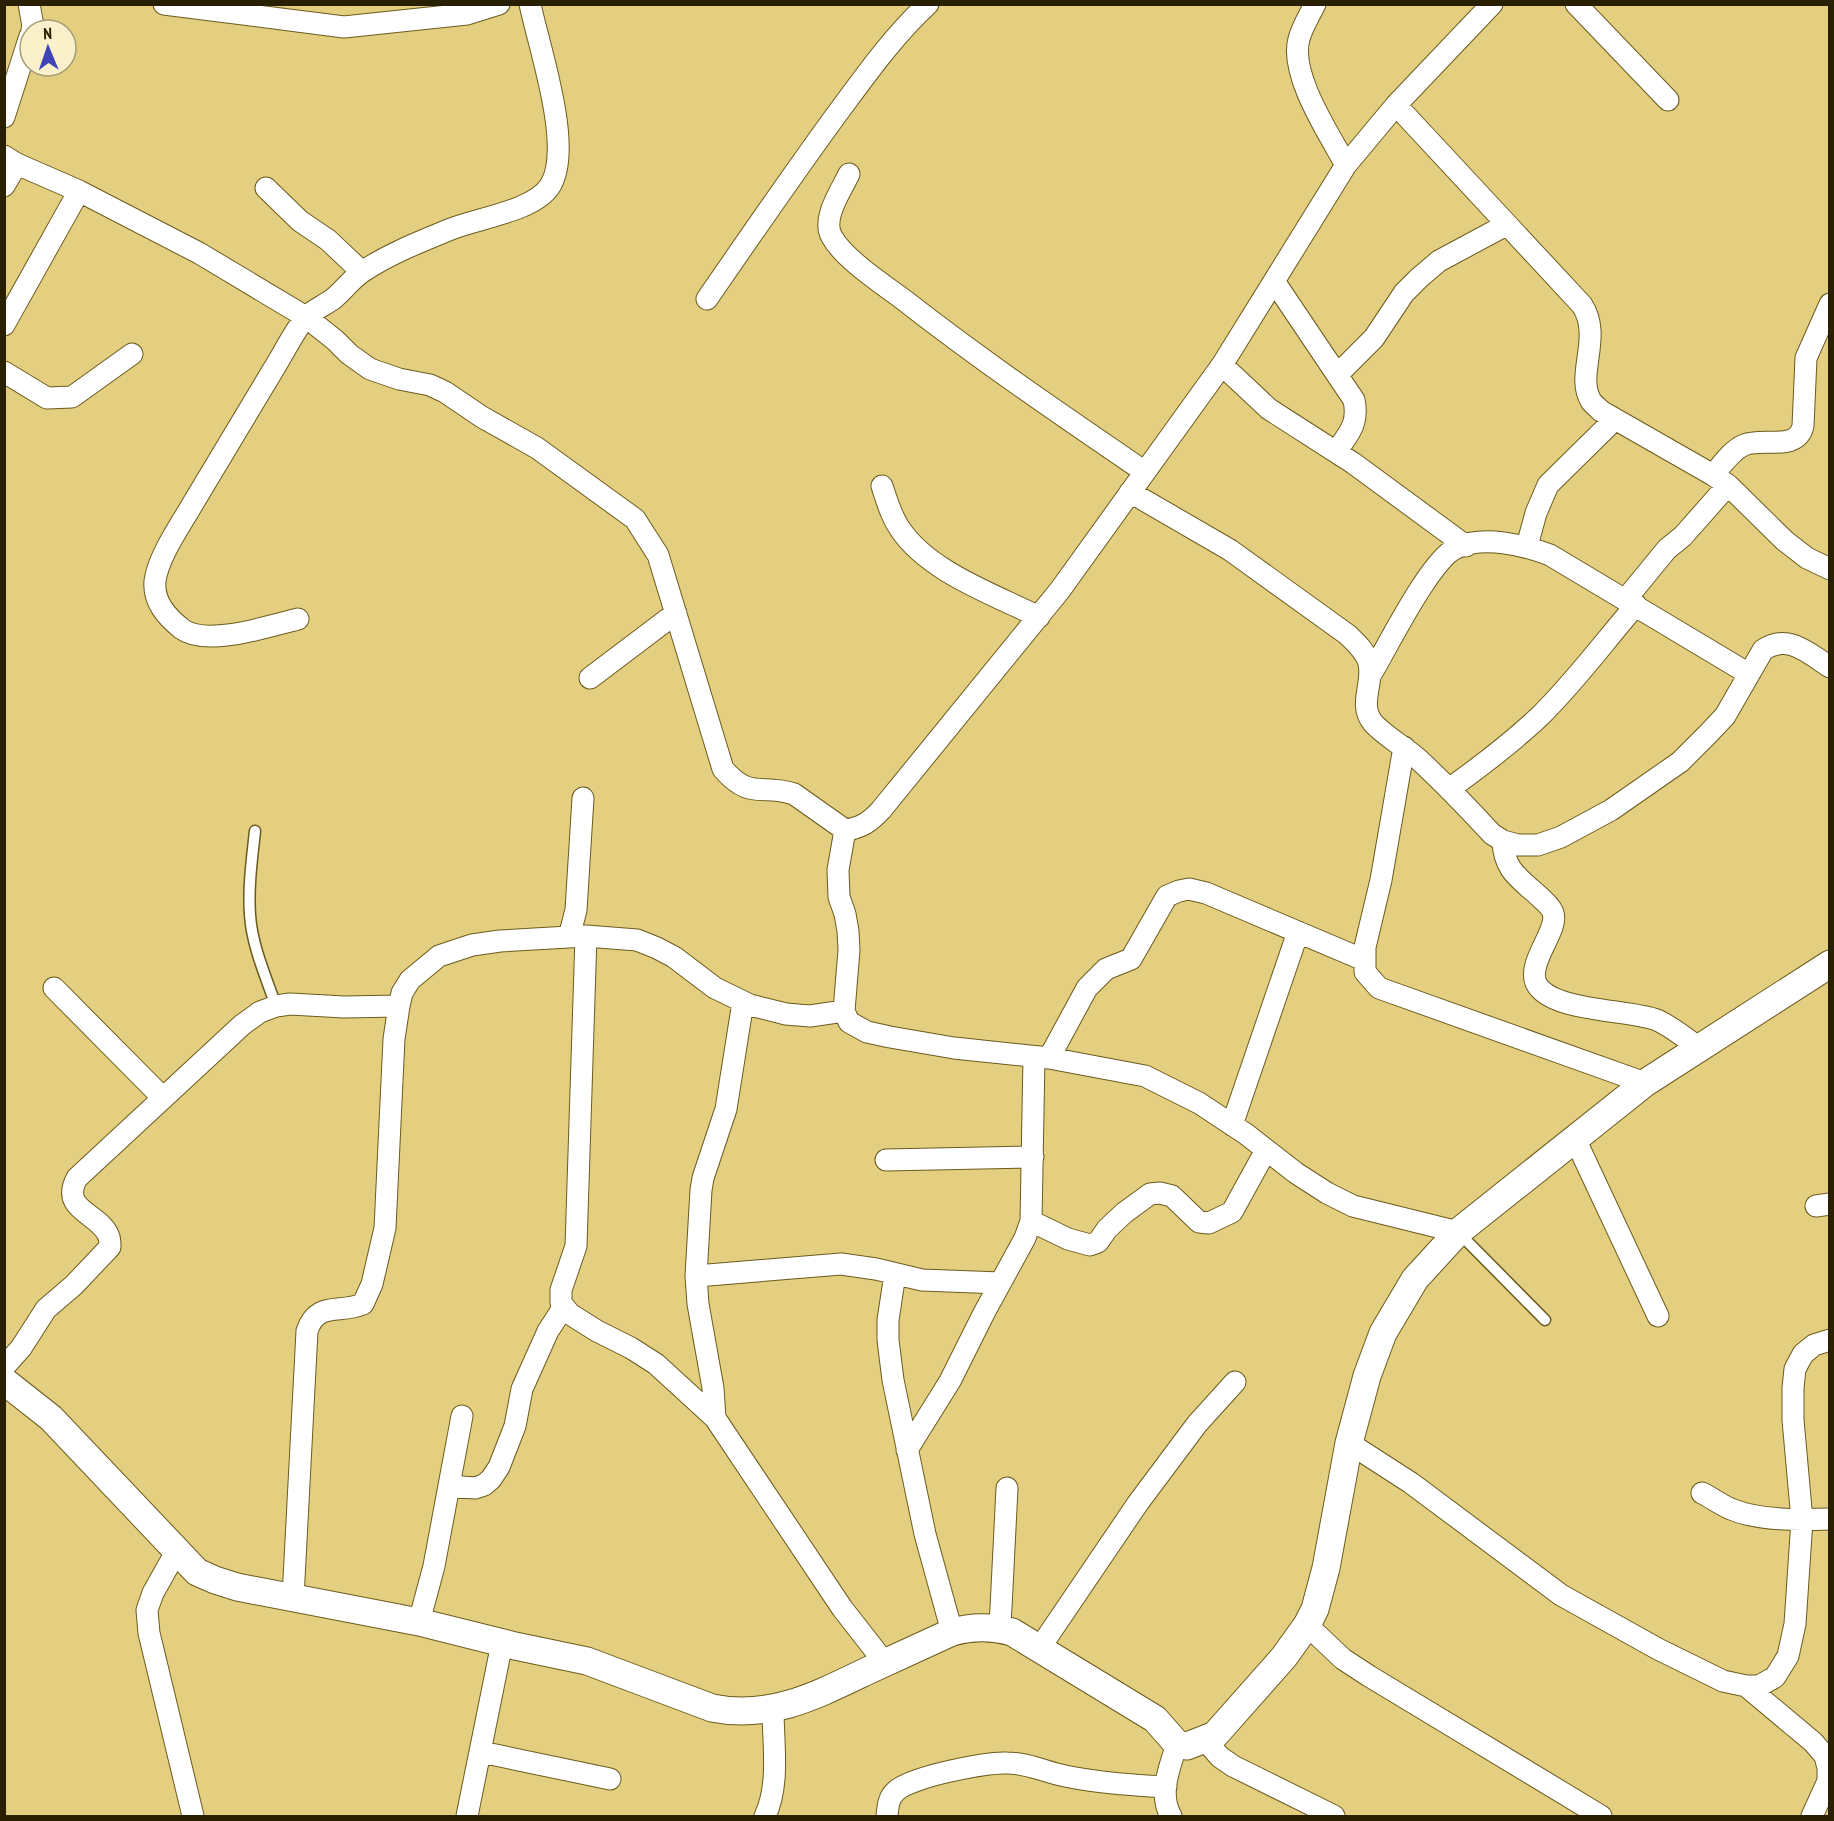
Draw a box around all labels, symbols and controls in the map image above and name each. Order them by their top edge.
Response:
north arrow [18,18,78,78]
text: N [43,23,52,43]

